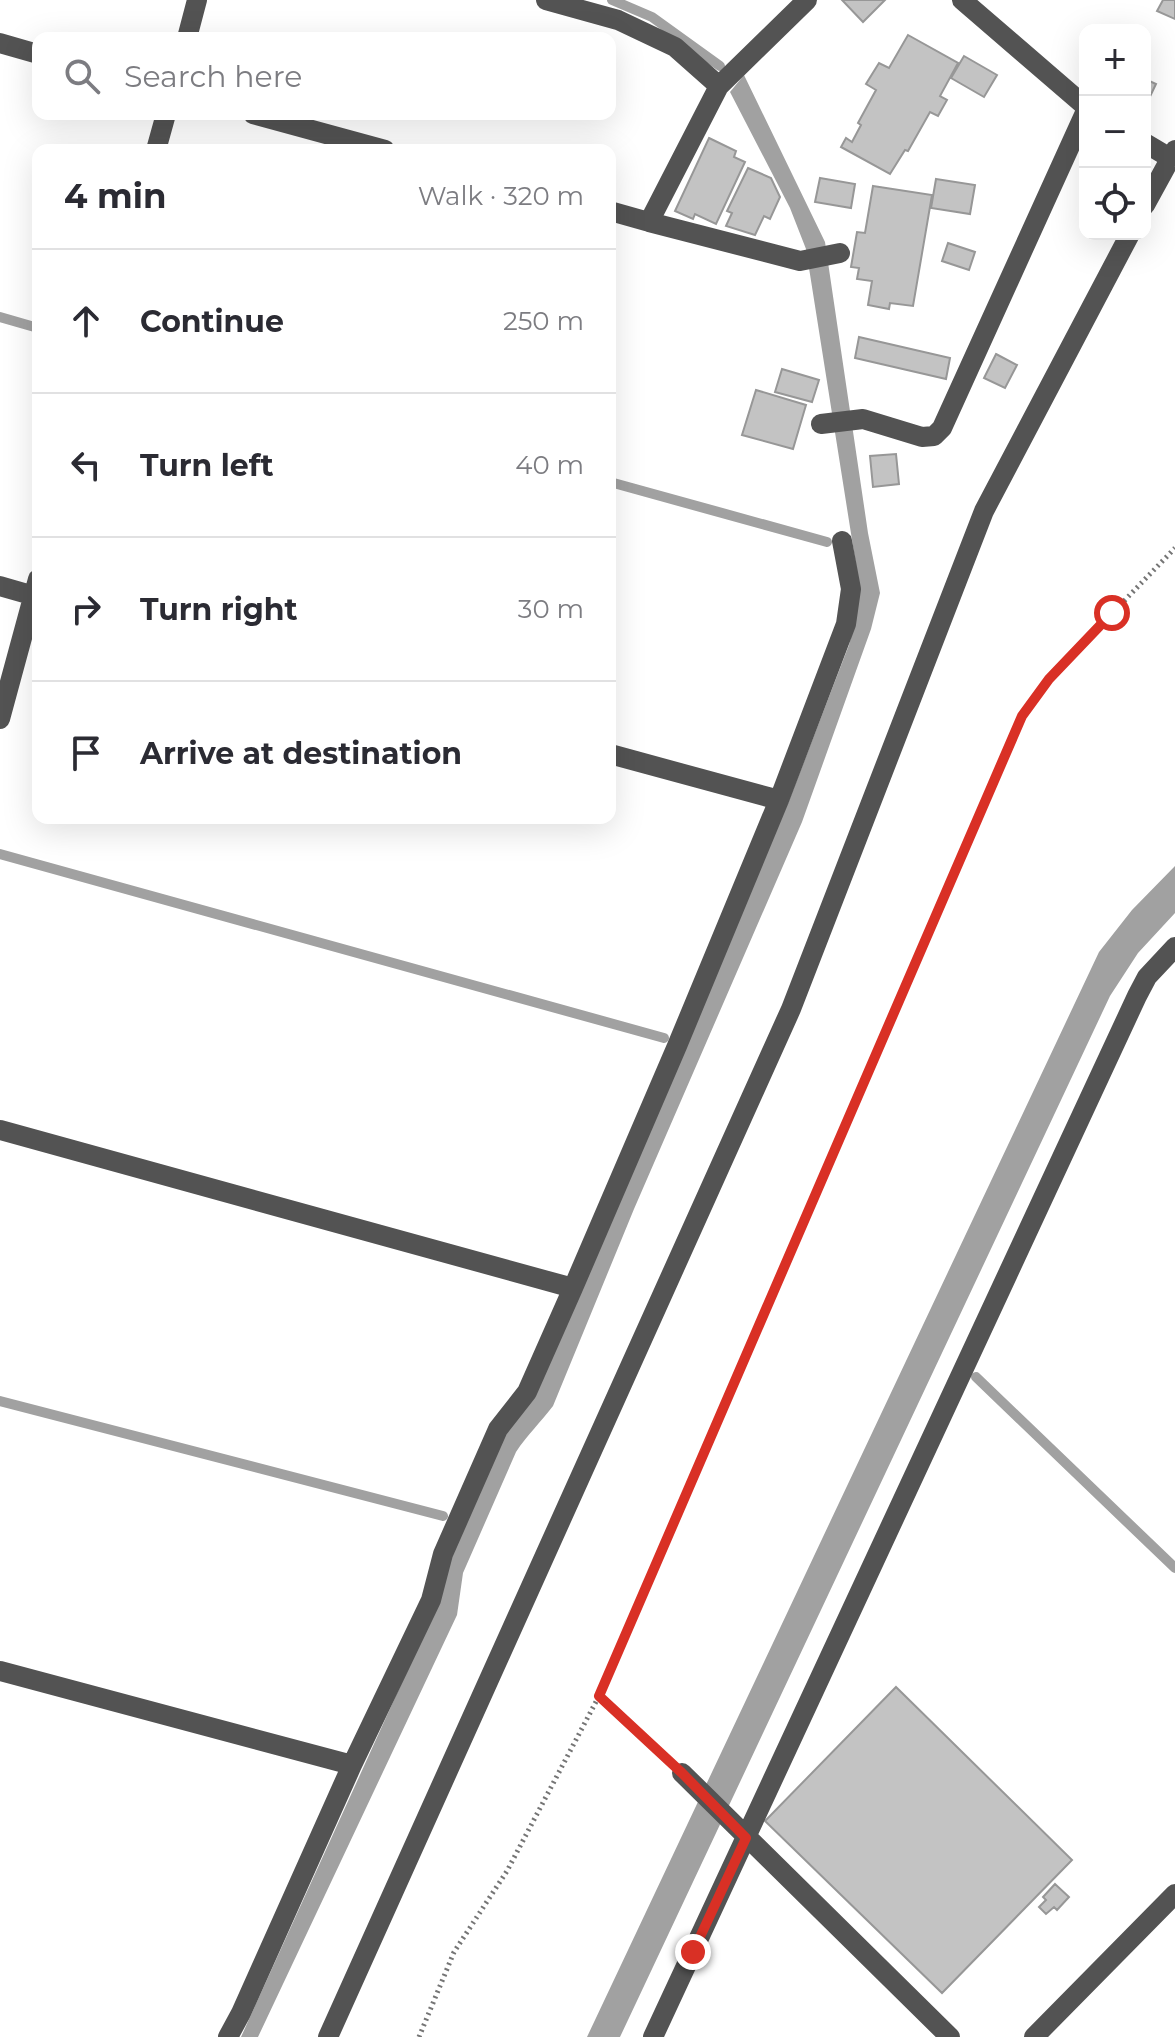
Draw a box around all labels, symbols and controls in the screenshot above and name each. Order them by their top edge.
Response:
map controls [1079,24,1151,240]
button: + [1079,24,1151,96]
search box [32,32,616,120]
icon: search [60,54,104,98]
text: Search here [124,58,302,95]
button: − [1079,96,1151,168]
button: locate [1079,168,1151,240]
text: 4 min [64,175,166,217]
text: Walk · 320 m [418,180,584,212]
icon: ahead [64,299,108,343]
text: Continue [140,303,284,340]
text: 250 m [503,305,584,337]
icon: left [64,443,108,487]
text: Turn left [140,447,273,484]
text: 40 m [515,449,584,481]
icon: right [64,587,108,631]
text: Turn right [140,591,297,628]
text: 30 m [518,593,584,625]
route start [1094,595,1130,631]
icon: arrive [64,731,108,775]
text: Arrive at destination [140,735,462,772]
route end [675,1934,711,1970]

